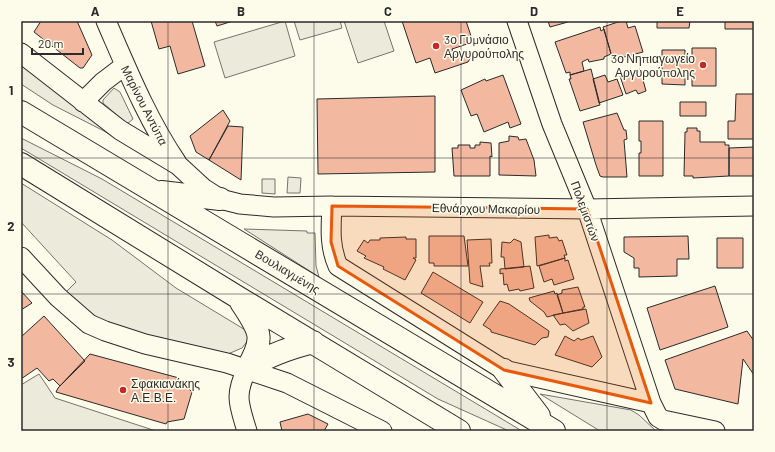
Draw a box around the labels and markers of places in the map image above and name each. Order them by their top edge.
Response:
place label: 3ο Γυμνάσιο Αργυρούπολης [444,32,524,61]
marker: 3ο Γυμνάσιο Αργυρούπολης [431,41,441,51]
place label: 3ο Νηπιαγωγείο Αργυρούπολης [611,51,695,80]
marker: 3ο Νηπιαγωγείο Αργυρούπολης [698,60,708,70]
place label: Σφακιανάκης Α.Ε.Β.Ε. [131,376,200,404]
marker: Σφακιανάκης Α.Ε.Β.Ε. [118,385,128,395]

